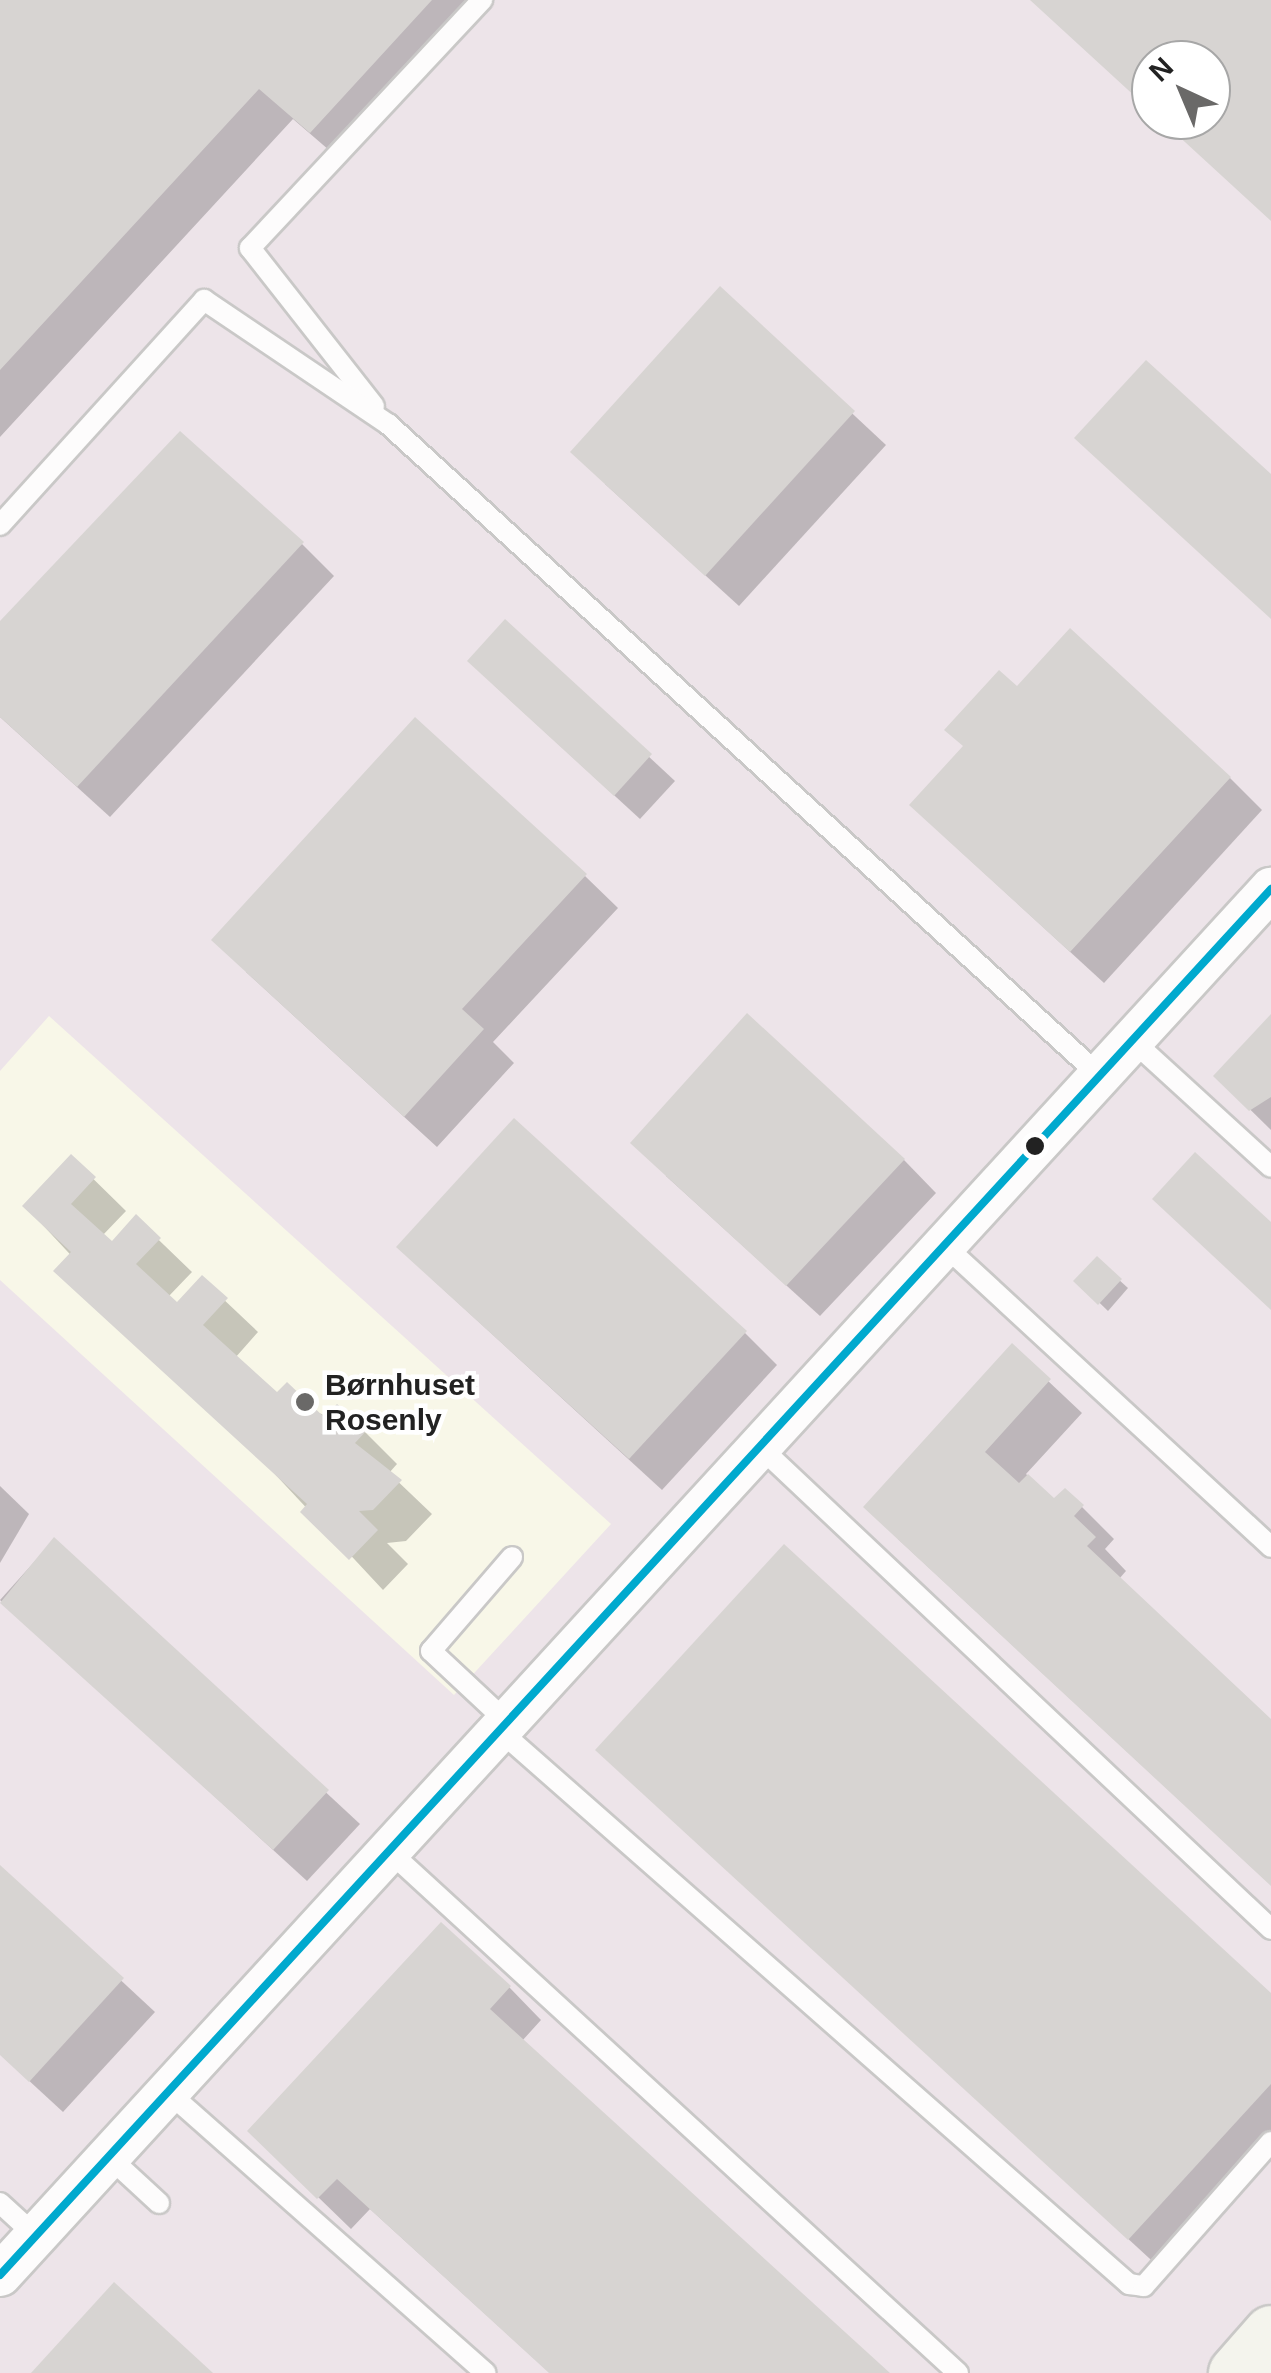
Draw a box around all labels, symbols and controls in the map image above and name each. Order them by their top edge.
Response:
north arrow [1131,40,1231,140]
text: N [1143,51,1179,88]
unlabelled marker [1025,1136,1045,1156]
place label: Børnhuset Rosenly [325,1367,475,1438]
marker: Børnhuset Rosenly [294,1391,316,1413]

